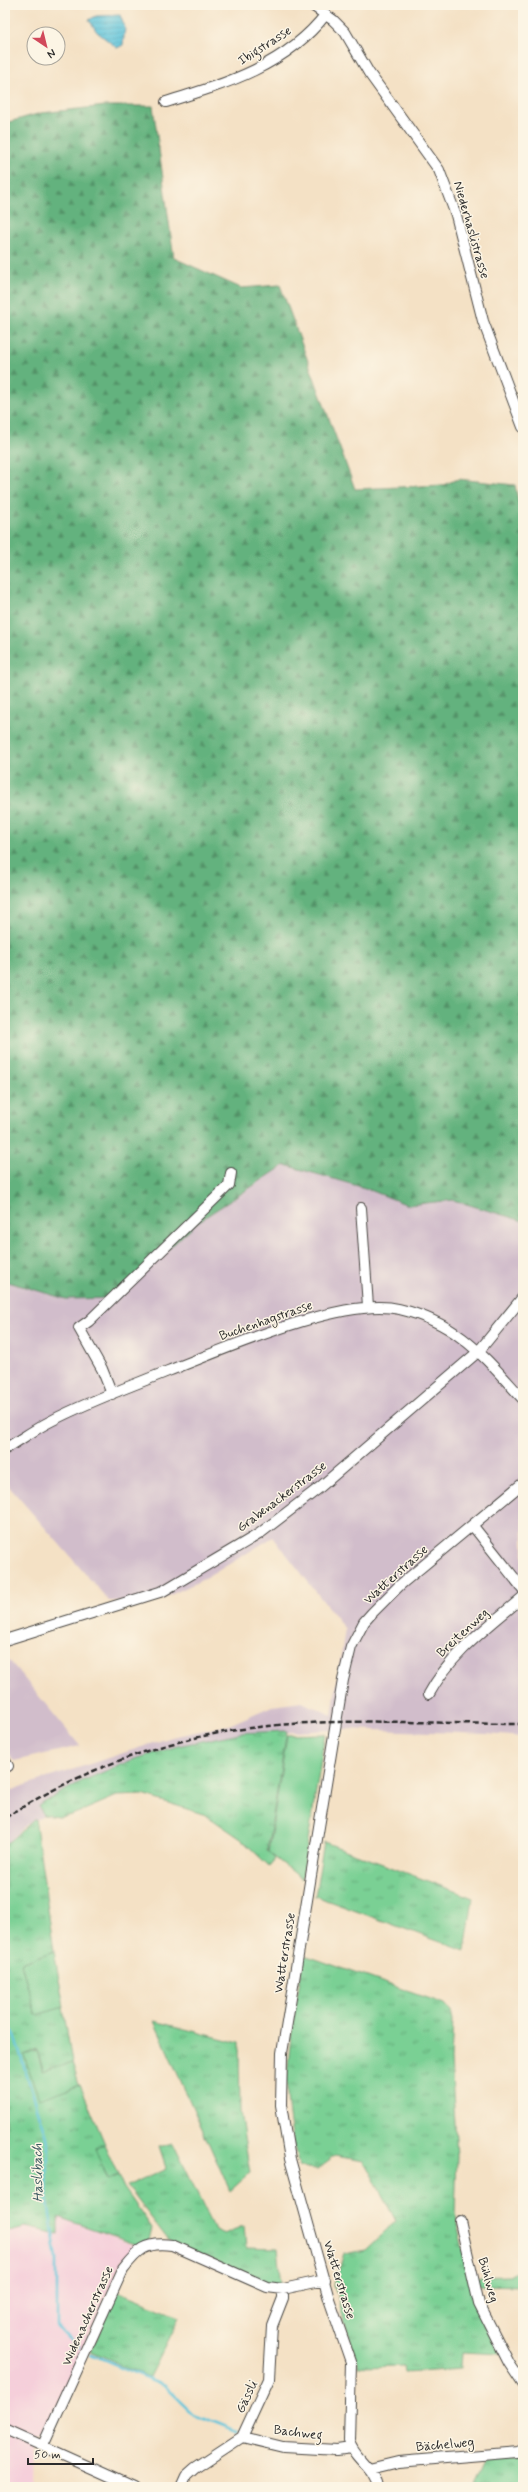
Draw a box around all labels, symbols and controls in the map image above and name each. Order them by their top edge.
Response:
street label: Ibigstrasse [235,22,296,71]
north arrow [26,26,66,66]
text: N [44,46,58,61]
street label: Niederhaslistrasse [449,179,493,281]
street label: Buchenhagstrasse [217,1297,315,1346]
street label: Grabenackerstrasse [234,1458,330,1536]
street label: Watterstrasse [360,1541,432,1608]
street label: Breitenweg [433,1605,493,1661]
street label: Watterstrasse [270,1911,300,1994]
water label: Haslibach [28,2143,48,2202]
street label: Watterstrasse [319,2239,359,2321]
street label: Bühlweg [473,2255,503,2305]
street label: Widenacherstrasse [58,2263,118,2368]
street label: Gässli [232,2377,262,2416]
street label: Bachweg [272,2422,323,2446]
street label: Bächelweg [415,2434,475,2457]
scale bar [28,2440,93,2466]
text: 50 m [34,2447,61,2463]

